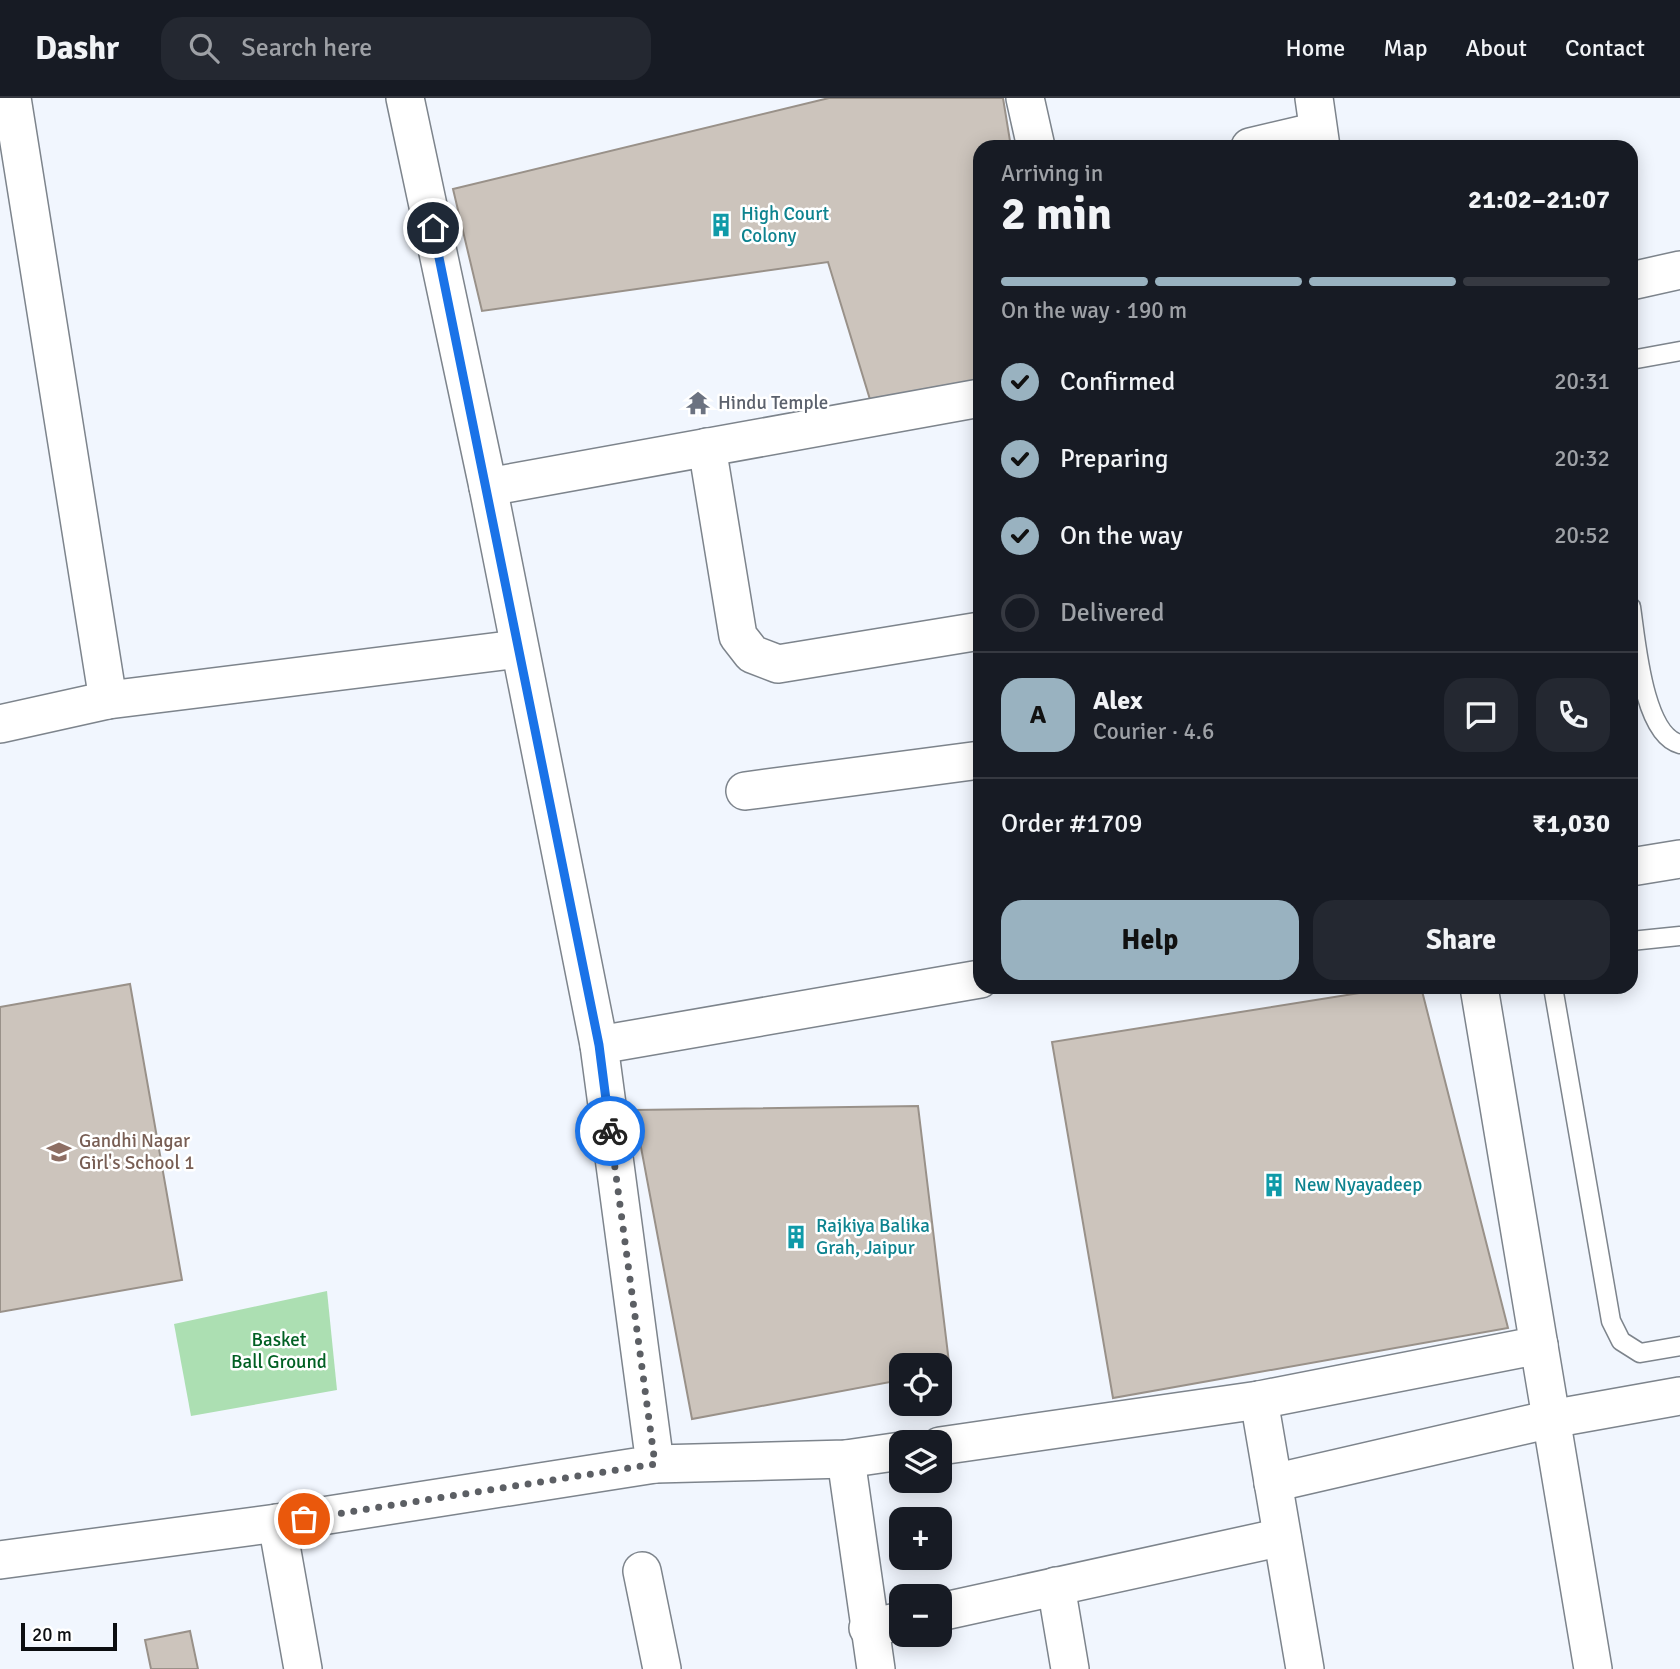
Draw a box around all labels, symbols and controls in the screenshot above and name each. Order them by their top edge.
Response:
search box [161,17,651,80]
text: Dashr [35,28,119,69]
icon: search [185,29,223,67]
text: Search here [241,32,372,64]
text: Home [1285,33,1345,63]
text: Map [1383,33,1428,63]
text: About [1466,33,1527,63]
text: Contact [1565,33,1645,63]
text: Arriving in [1001,159,1103,188]
text: 21:02–21:07 [1468,184,1610,216]
text: 2 min [1001,186,1112,242]
pin [403,198,463,258]
place label: High Court Colony [741,202,830,248]
icon: home [414,209,452,247]
building icon: High Court Colony [707,211,735,239]
text: On the way · 190 m [1001,296,1187,325]
icon: check [1001,363,1039,401]
text: Confirmed [1060,366,1175,398]
text: 20:31 [1554,367,1610,396]
temple icon: Hindu Temple [684,389,712,417]
place label: Hindu Temple [718,391,828,415]
icon: check [1001,440,1039,478]
text: Preparing [1060,443,1168,475]
text: 20:32 [1554,444,1610,473]
icon: check [1001,517,1039,555]
text: On the way [1060,520,1183,552]
text: 20:52 [1554,521,1610,550]
text: Delivered [1060,597,1165,629]
button: chat [1444,678,1518,752]
button: phone [1536,678,1610,752]
text: Alex [1093,685,1143,717]
text: A [1030,699,1046,731]
text: Courier · 4.6 [1093,717,1214,746]
text: Order #1709 [1001,808,1142,840]
text: ₹1,030 [1532,808,1610,840]
button: Help [1001,900,1299,980]
button: Share [1313,900,1610,980]
courier [575,1096,645,1166]
icon: bike [591,1112,629,1150]
place label: Gandhi Nagar Girl's School 1 [79,1129,194,1175]
school or university icon: Gandhi Nagar Girl's School 1 [45,1138,73,1166]
building icon: New Nyayadeep [1260,1171,1288,1199]
place label: New Nyayadeep [1294,1173,1422,1197]
place label: Rajkiya Balika Grah, Jaipur [816,1214,930,1260]
building icon: Rajkiya Balika Grah, Jaipur [782,1223,810,1251]
park label: Basket Ball Ground [231,1328,327,1374]
map controls [889,1353,952,1647]
button: locate [889,1353,952,1416]
button: layers [889,1430,952,1493]
pin [274,1489,334,1549]
icon: bag [285,1500,323,1538]
button: + [889,1507,952,1570]
button: − [889,1584,952,1647]
scale bar [21,1620,117,1652]
text: 20 m [32,1623,72,1647]

